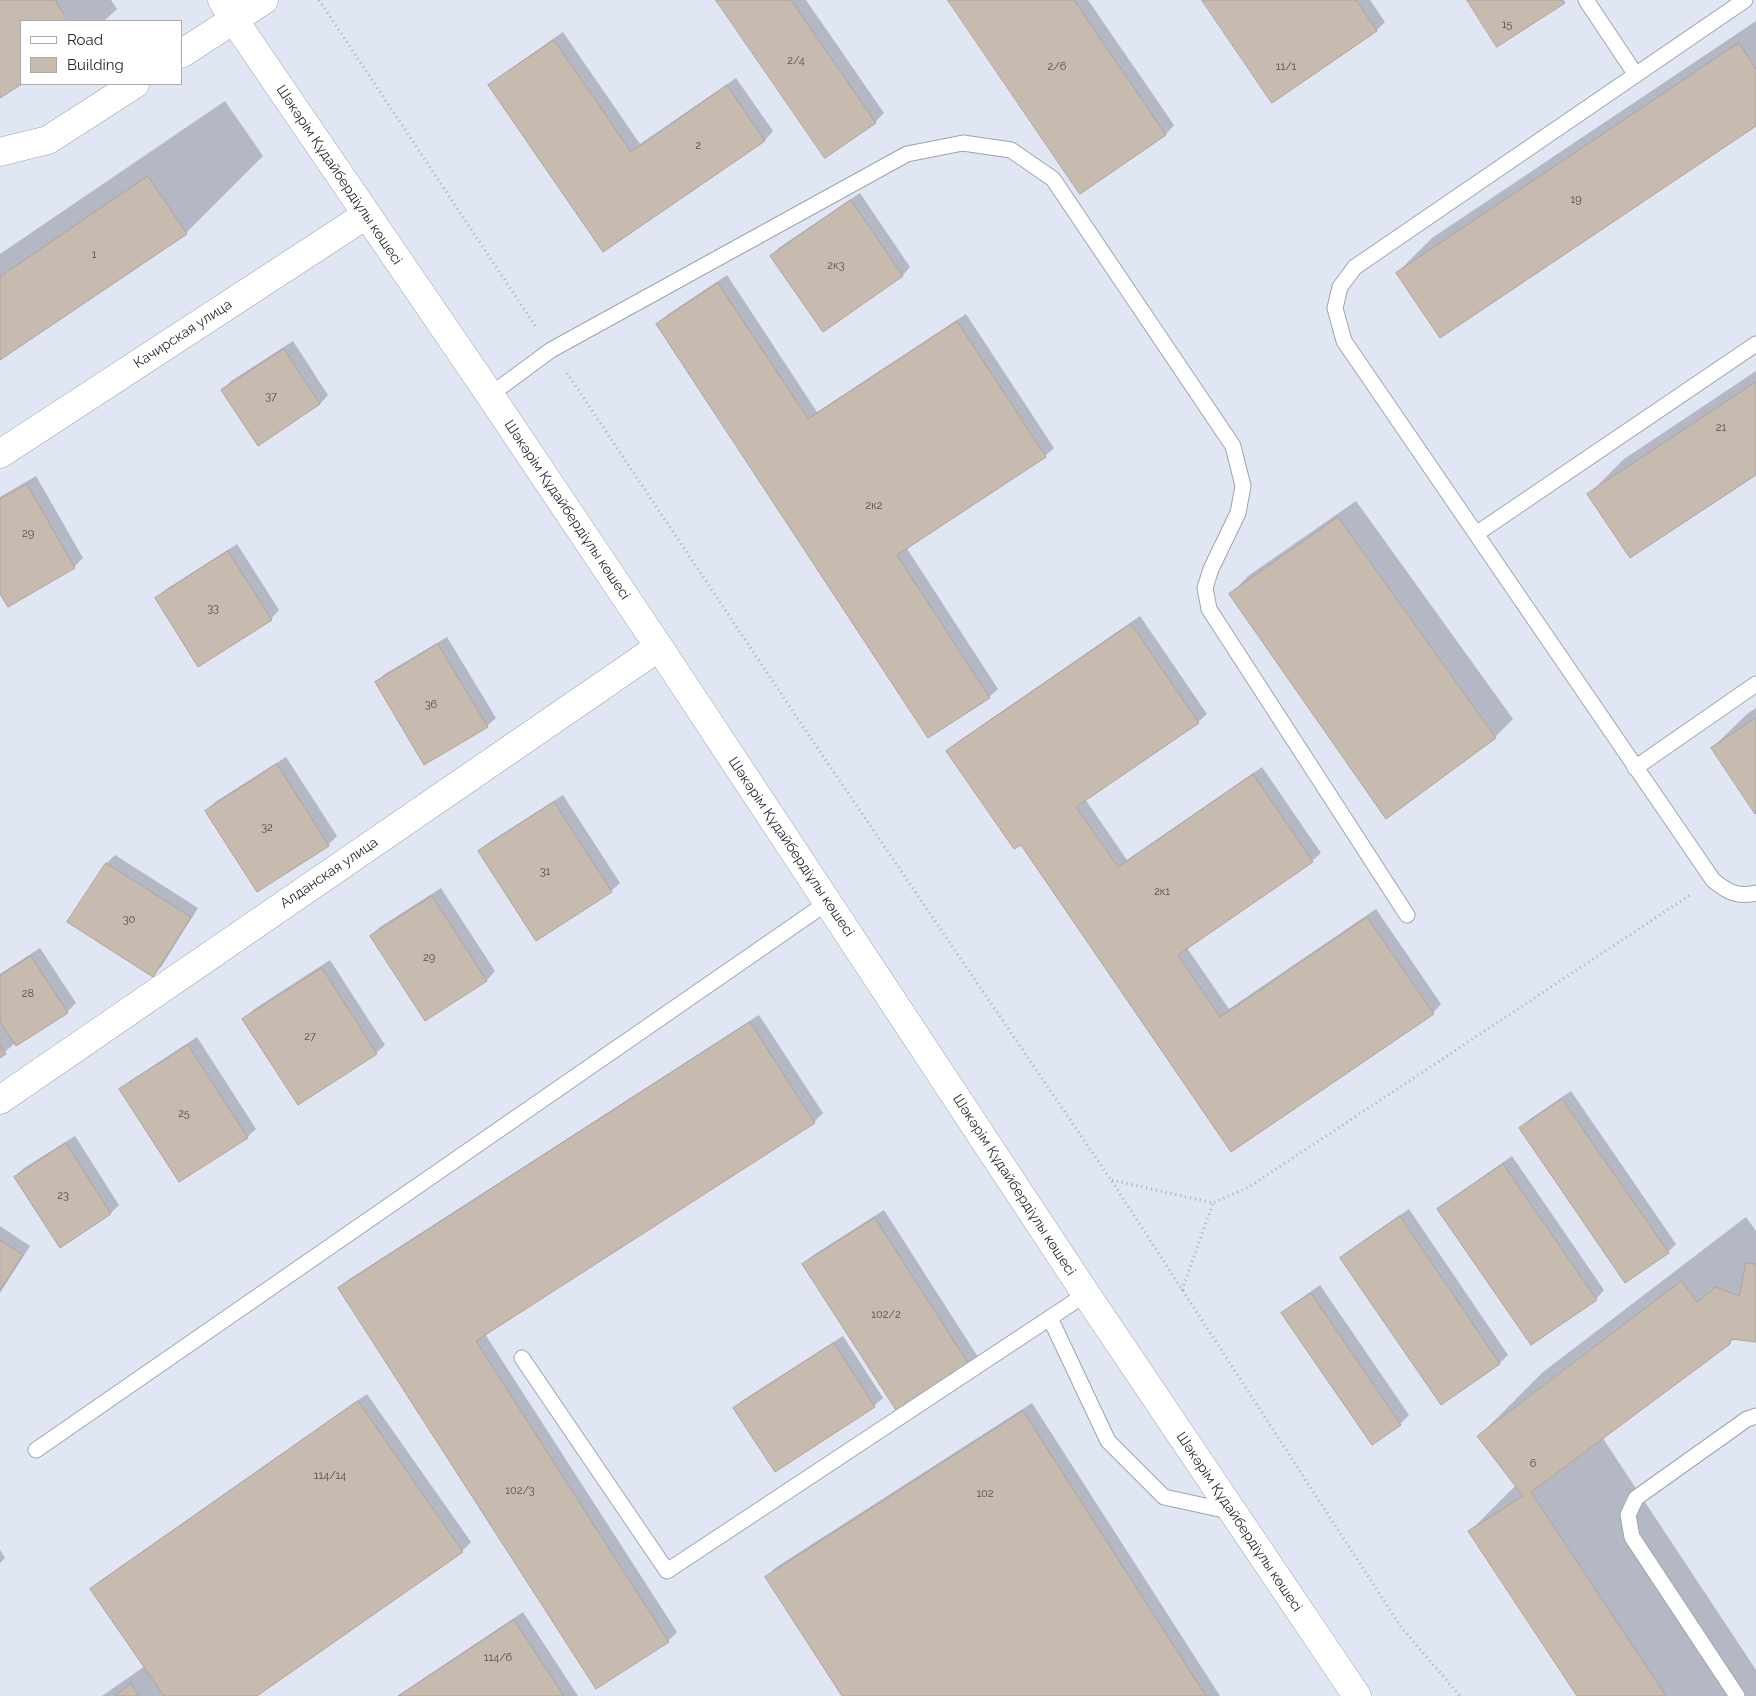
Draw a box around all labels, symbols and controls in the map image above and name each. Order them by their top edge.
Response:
house number: 15 [1502,18,1512,32]
legend [20,20,182,85]
text: Road [67,31,103,49]
house number: 2/4 [787,54,805,68]
text: Building [67,56,124,74]
house number: 2/6 [1048,60,1066,74]
house number: 11/1 [1276,60,1296,74]
street label: Шәкәрім Құдайбердіұлы көшесі [272,82,406,268]
house number: 2 [695,139,701,153]
house number: 19 [1570,193,1582,207]
house number: 1 [92,248,96,262]
house number: 2к3 [827,259,845,273]
street label: Качирская улица [131,296,235,372]
house number: 37 [265,390,277,404]
street label: Шәкәрім Құдайбердіұлы көшесі [500,417,634,603]
house number: 21 [1716,421,1726,435]
house number: 2к2 [865,499,883,513]
house number: 29 [22,527,34,541]
house number: 33 [207,602,219,616]
house number: 36 [425,698,437,712]
street label: Шәкәрім Құдайбердіұлы көшесі [724,754,858,940]
house number: 32 [261,821,273,835]
street label: Алданская улица [277,834,381,912]
house number: 31 [540,865,550,879]
house number: 2к1 [1154,885,1170,899]
house number: 30 [123,913,135,927]
house number: 29 [423,951,435,965]
house number: 28 [22,987,34,1001]
house number: 27 [304,1030,316,1044]
street label: Шәкәрім Құдайбердіұлы көшесі [949,1091,1079,1279]
house number: 25 [178,1107,190,1121]
house number: 23 [57,1189,69,1203]
house number: 102/2 [871,1308,901,1322]
street label: Шәкәрім Құдайбердіұлы көшесі [1172,1429,1306,1615]
house number: 6 [1530,1457,1536,1471]
house number: 114/14 [314,1469,346,1483]
house number: 102/3 [505,1484,535,1498]
house number: 102 [976,1487,994,1501]
house number: 114/6 [484,1651,512,1665]

